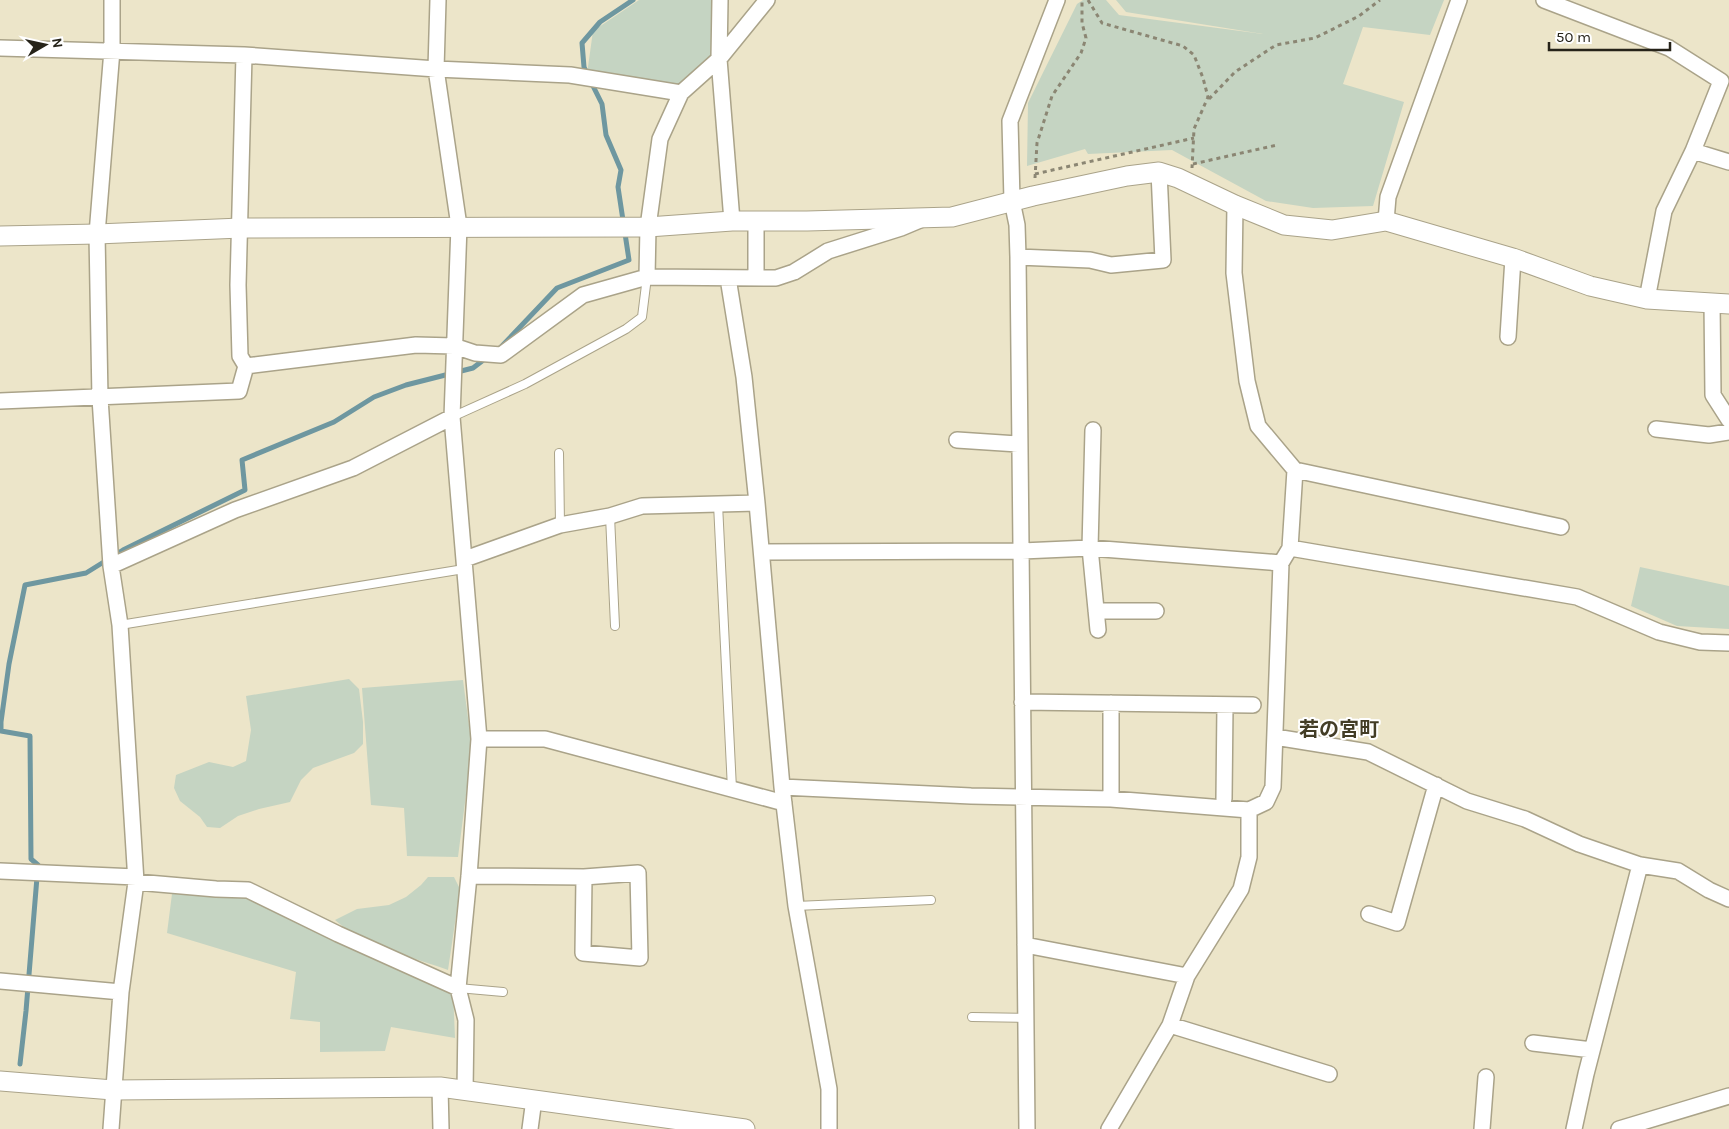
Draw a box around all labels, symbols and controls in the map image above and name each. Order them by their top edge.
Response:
north arrow [20,20,70,70]
scale bar [1549,20,1670,52]
text: 50 m [1556,28,1591,46]
text: N [48,37,67,49]
district label: 若の宮町 [1299,718,1379,741]

